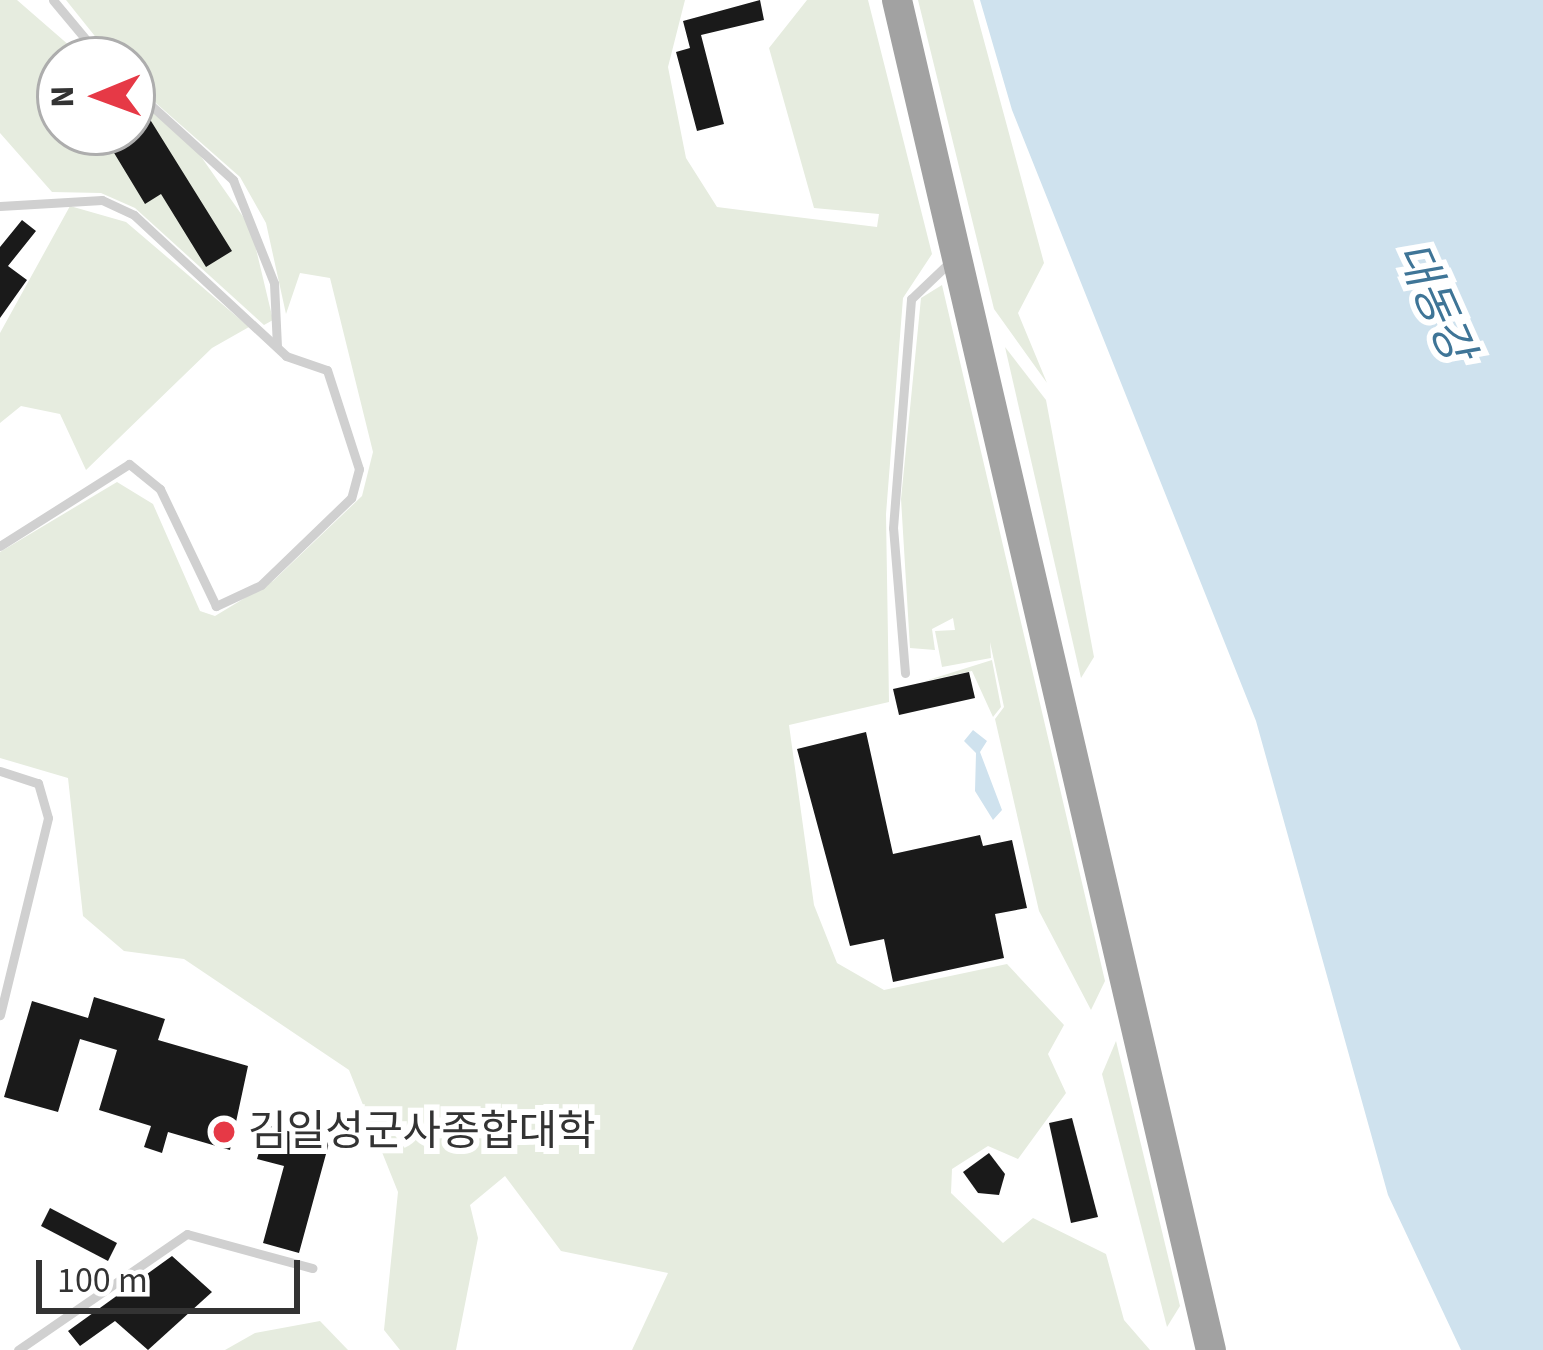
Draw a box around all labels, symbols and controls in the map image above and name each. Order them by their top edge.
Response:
north arrow [36,36,156,156]
text: N [39,85,86,108]
water label: 대동강 [1383,234,1483,370]
place label: 김일성군사종합대학 [248,1107,596,1157]
marker: 김일성군사종합대학 [211,1119,237,1145]
scale bar [42,1236,306,1310]
text: 100 m [57,1255,148,1306]

